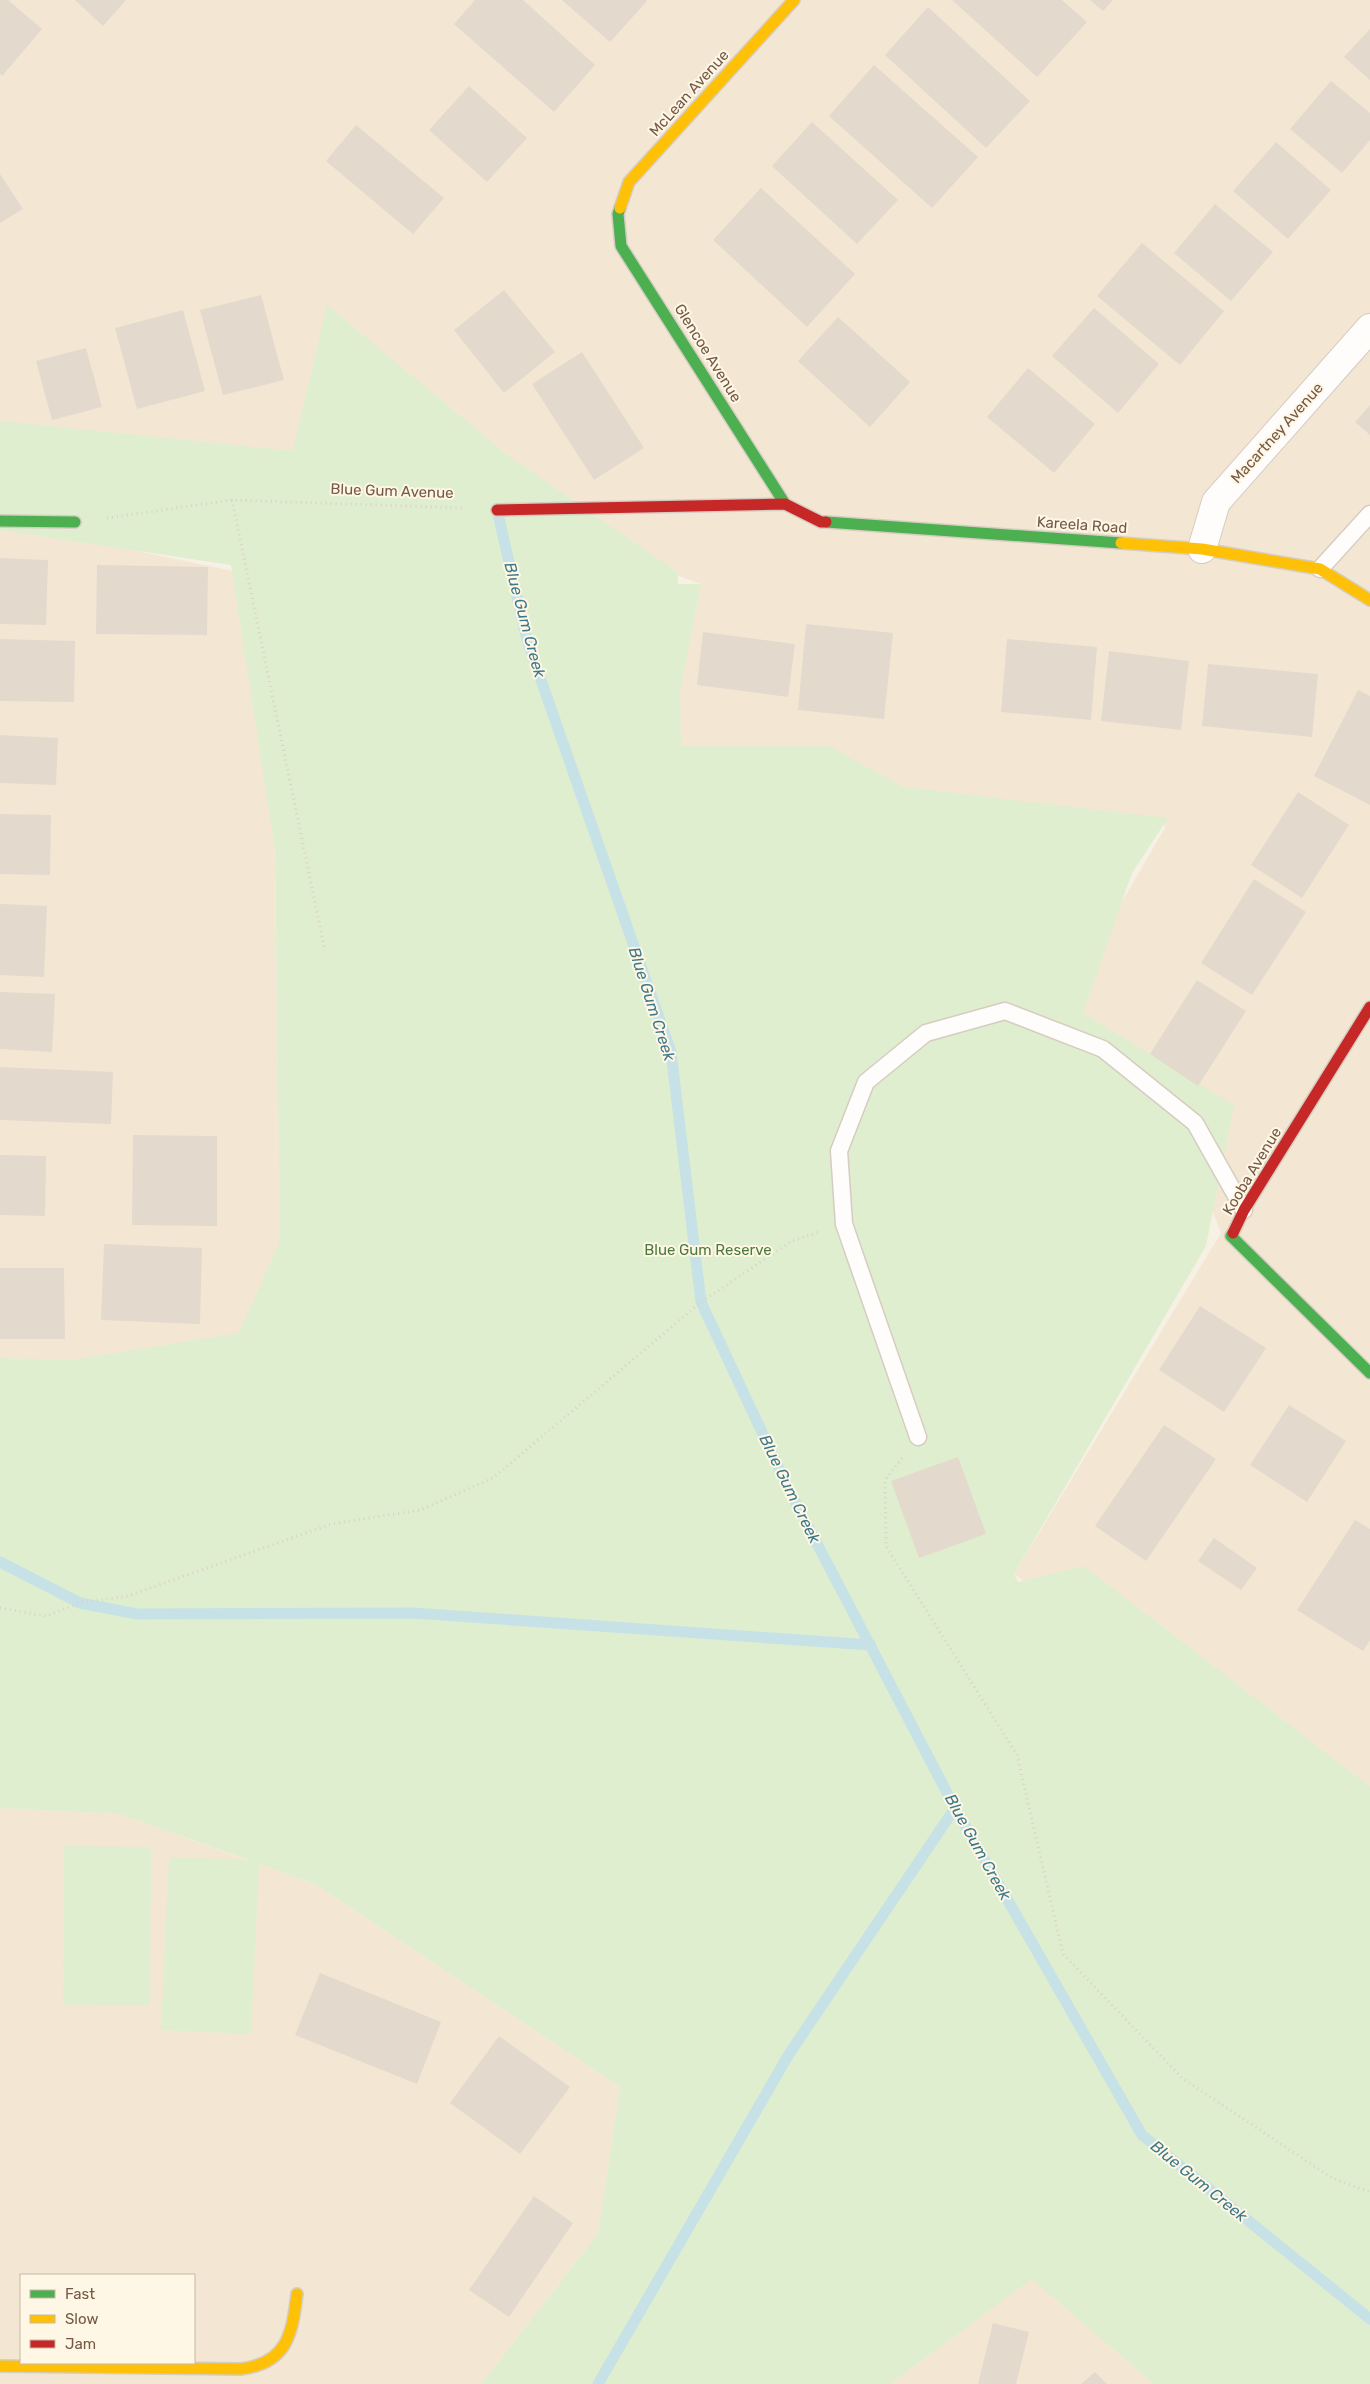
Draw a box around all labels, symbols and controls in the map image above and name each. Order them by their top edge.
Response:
street label: McLean Avenue [645,46,733,140]
street label: Glencoe Avenue [671,301,745,405]
street label: Macartney Avenue [1227,379,1327,487]
street label: Blue Gum Avenue [330,480,454,502]
street label: Kareela Road [1036,513,1128,537]
water label: Blue Gum Creek [500,560,550,681]
water label: Blue Gum Creek [625,945,680,1064]
street label: Kooba Avenue [1219,1124,1285,1218]
park label: Blue Gum Reserve [644,1241,772,1259]
water label: Blue Gum Creek [755,1431,825,1547]
water label: Blue Gum Creek [941,1790,1015,1904]
water label: Blue Gum Creek [1147,2136,1252,2226]
legend [20,2274,195,2364]
text: Fast [65,2285,95,2303]
text: Slow [65,2310,98,2328]
text: Jam [65,2335,96,2353]

